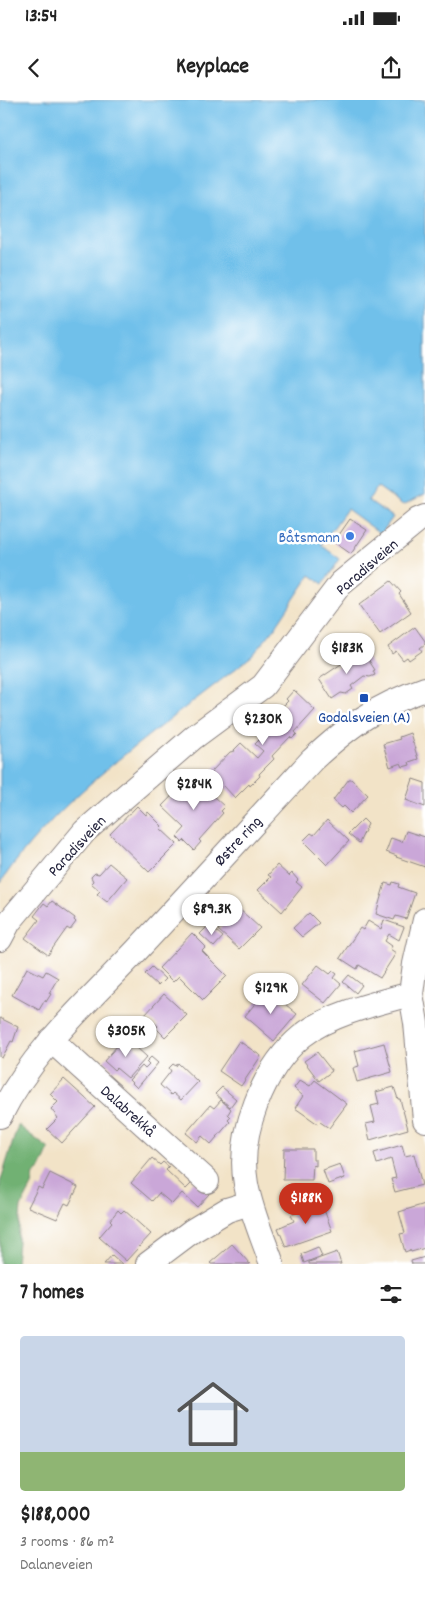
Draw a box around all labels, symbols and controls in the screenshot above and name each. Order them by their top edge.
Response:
text: 13:54 [25,4,57,31]
text: Keyplace [176,52,249,83]
icon: back [20,54,48,82]
icon: share [377,54,405,82]
place label: Båtsmann [279,527,340,550]
marker: Båtsmann [344,530,356,542]
street label: Paradisveien [331,534,404,602]
pin: $183K [312,632,382,675]
text: $183K [331,637,363,660]
marker: Godalsveien (A) [358,692,370,704]
pin: $230K [228,704,298,746]
place label: Godalsveien (A) [318,707,410,730]
text: $230K [244,708,282,731]
pin: $284K [159,768,229,811]
text: $284K [176,773,212,796]
street label: Paradisveien [43,811,112,883]
street label: Østre ring [210,811,268,872]
pin: $89.3K [171,894,253,936]
text: $89.3K [192,898,232,921]
pin: $129K [236,972,306,1015]
text: $129K [254,977,288,1000]
pin: $305K [91,1016,161,1058]
text: $305K [107,1020,145,1043]
street label: Dalabrekkå [94,1081,160,1143]
pin: $188K [271,1182,341,1225]
text: $188K [290,1187,322,1210]
text: 7 homes [20,1279,84,1309]
icon: filters [377,1280,405,1308]
icon: home [168,1369,258,1459]
text: $188,000 [20,1501,90,1531]
text: 3 rooms · 86 m² [20,1531,114,1554]
text: Dalaneveien [20,1554,93,1577]

